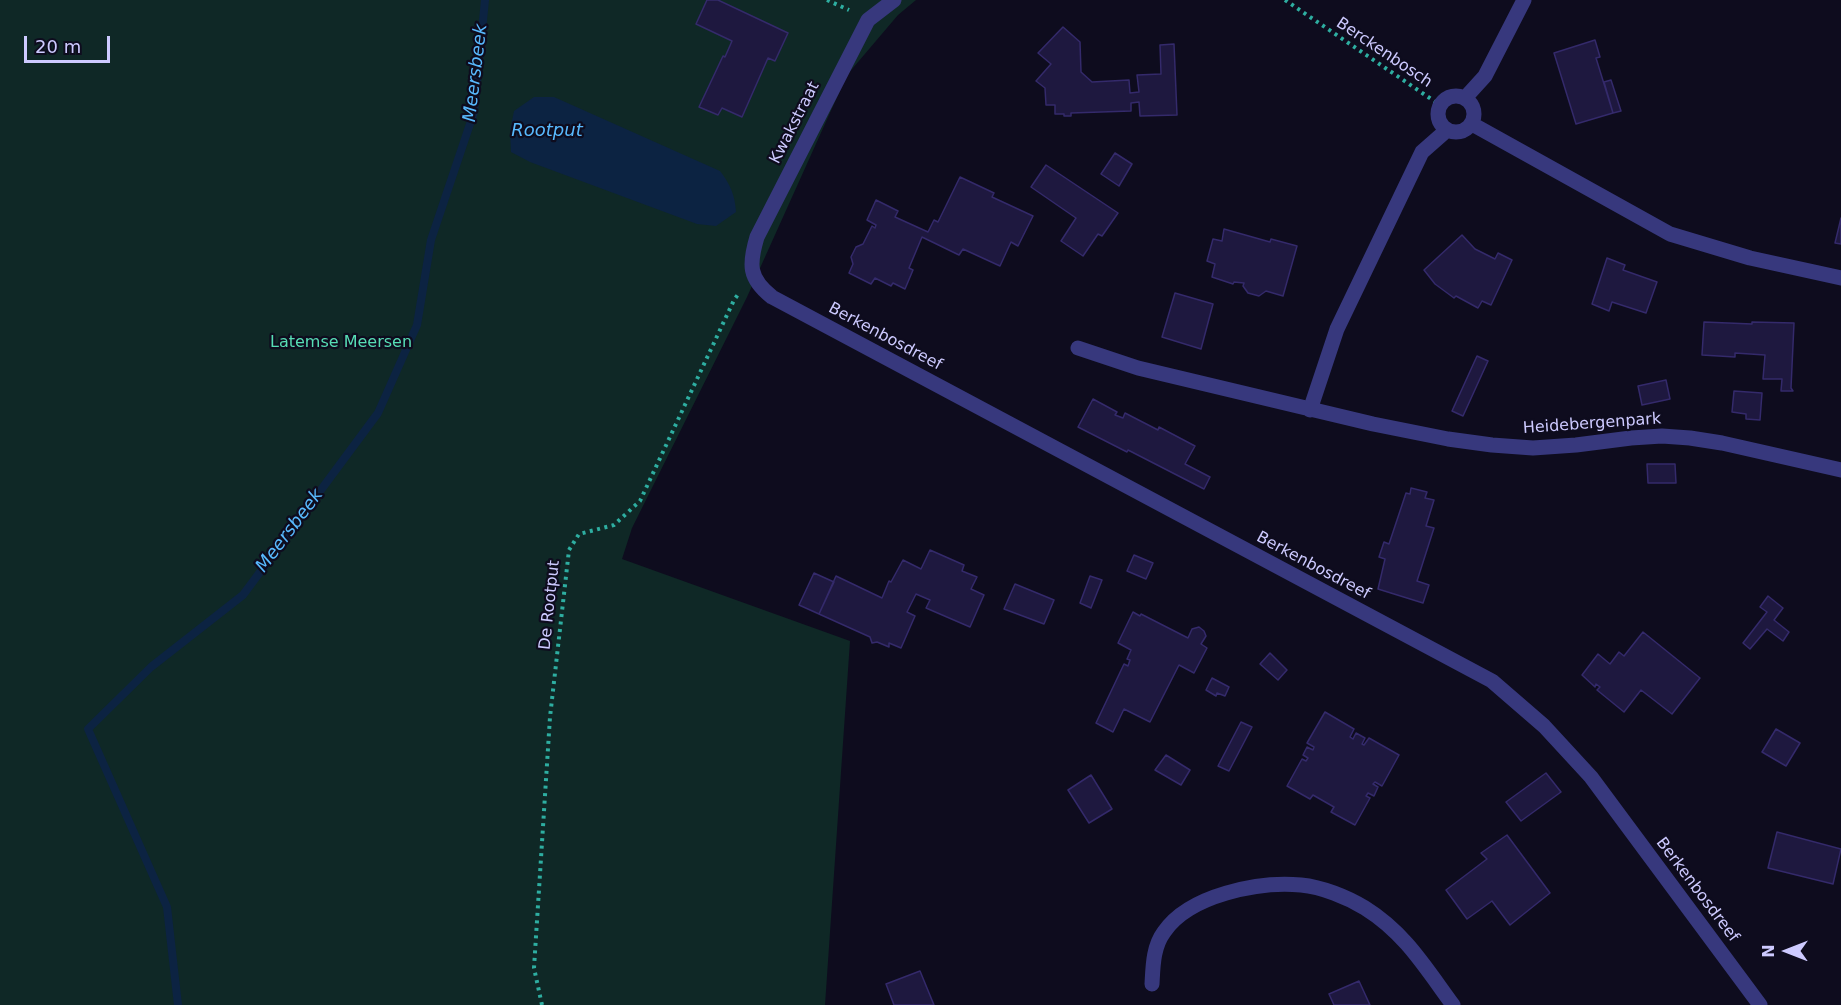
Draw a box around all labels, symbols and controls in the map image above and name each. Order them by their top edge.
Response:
street label: Berckenbosch [1332,14,1436,92]
water label: Meersbeek [459,23,493,123]
scale bar [27,24,112,62]
text: 20 m [35,36,81,57]
street label: Kwakstraat [766,79,824,167]
water label: Rootput [511,120,583,142]
street label: Berkenbosdreef [825,299,945,375]
park label: Latemse Meersen [270,333,412,353]
street label: Heidebergenpark [1522,410,1662,438]
water label: Meersbeek [252,485,328,577]
street label: Berkenbosdreef [1253,528,1373,604]
street label: De Rootput [536,559,564,651]
street label: Berkenbosdreef [1651,834,1743,946]
north arrow [1757,921,1817,981]
text: N [1759,944,1778,958]

